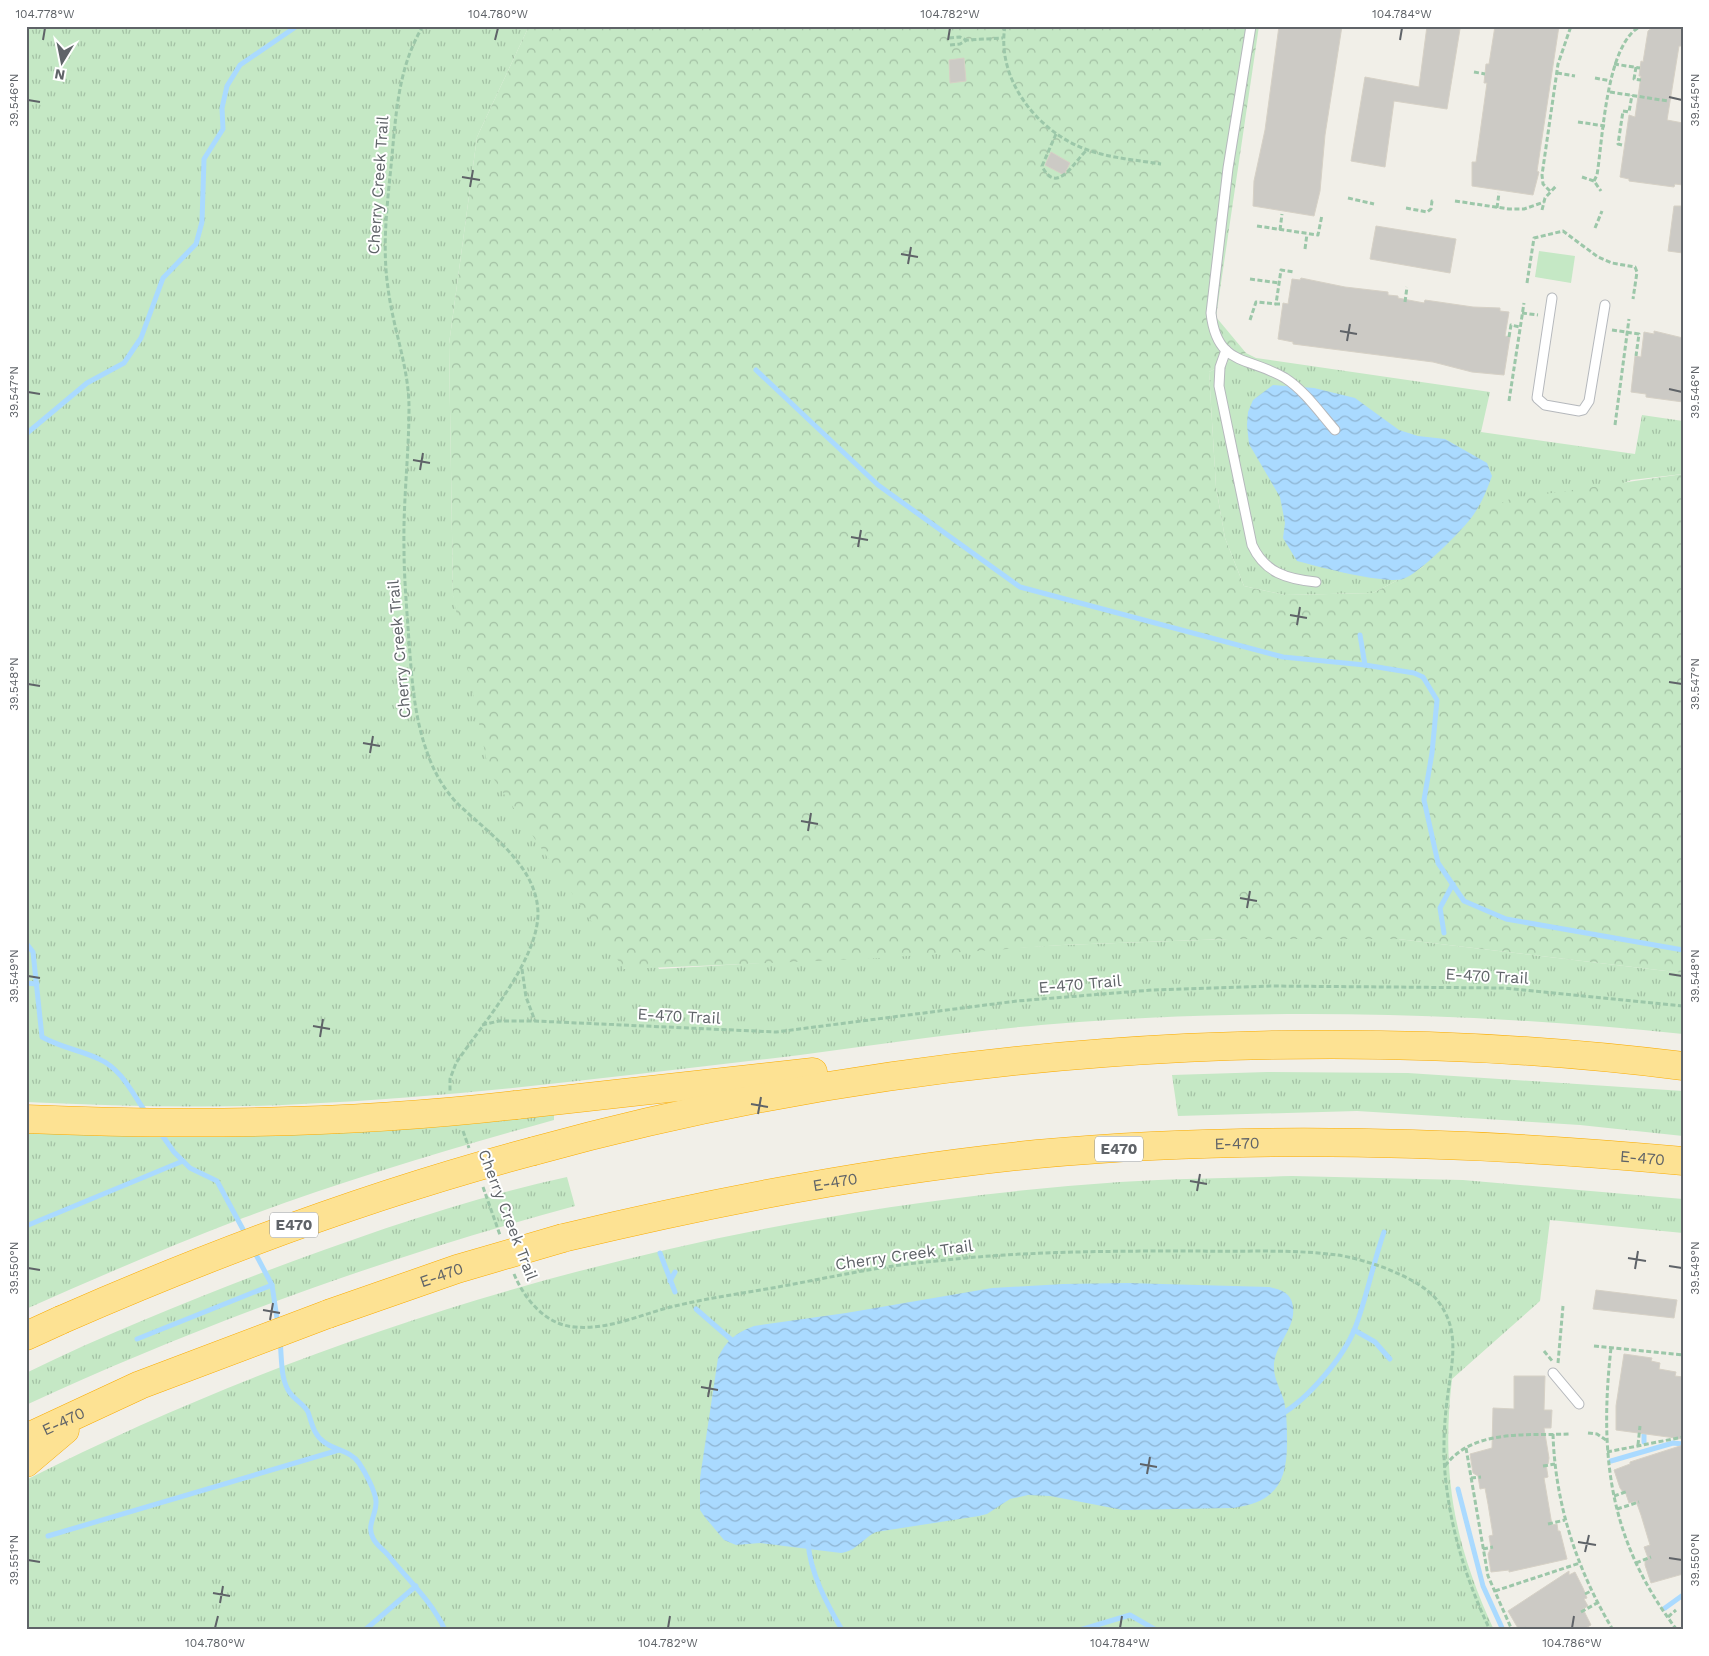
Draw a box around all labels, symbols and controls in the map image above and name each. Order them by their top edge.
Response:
text: 104.778°W [15,7,75,21]
text: 104.780°W [468,7,528,21]
text: 104.782°W [920,7,980,21]
text: 104.784°W [1372,7,1432,21]
north arrow [38,38,88,88]
text: N [53,66,66,84]
text: 39.546°N [7,73,21,127]
text: 39.545°N [1688,73,1702,127]
street label: Cherry Creek Trail [364,115,392,255]
text: 39.546°N [1688,365,1702,419]
text: 39.547°N [7,366,21,418]
street label: Cherry Creek Trail [383,579,415,719]
text: 39.548°N [7,657,21,711]
text: 39.547°N [1688,658,1702,710]
text: 39.549°N [7,949,21,1003]
text: 39.548°N [1688,949,1702,1003]
street label: E-470 Trail [1445,964,1529,988]
street label: E-470 Trail [1038,971,1122,997]
street label: E-470 Trail [637,1004,721,1028]
street label: E-470 [1214,1133,1260,1153]
road number: E470 [1095,1136,1143,1162]
street label: E-470 [1619,1146,1666,1169]
street label: Cherry Creek Trail [474,1147,542,1283]
street label: E-470 [811,1168,859,1195]
road number: E470 [270,1212,318,1238]
street label: Cherry Creek Trail [834,1236,974,1274]
text: 39.550°N [7,1241,21,1295]
text: 39.549°N [1688,1241,1702,1295]
street label: E-470 [417,1258,465,1291]
street label: E-470 [39,1403,88,1439]
text: 39.550°N [1688,1533,1702,1587]
text: 39.551°N [7,1535,21,1585]
text: 104.780°W [185,1636,245,1650]
text: 104.782°W [638,1636,698,1650]
text: 104.784°W [1090,1636,1150,1650]
text: 104.786°W [1542,1636,1602,1650]

